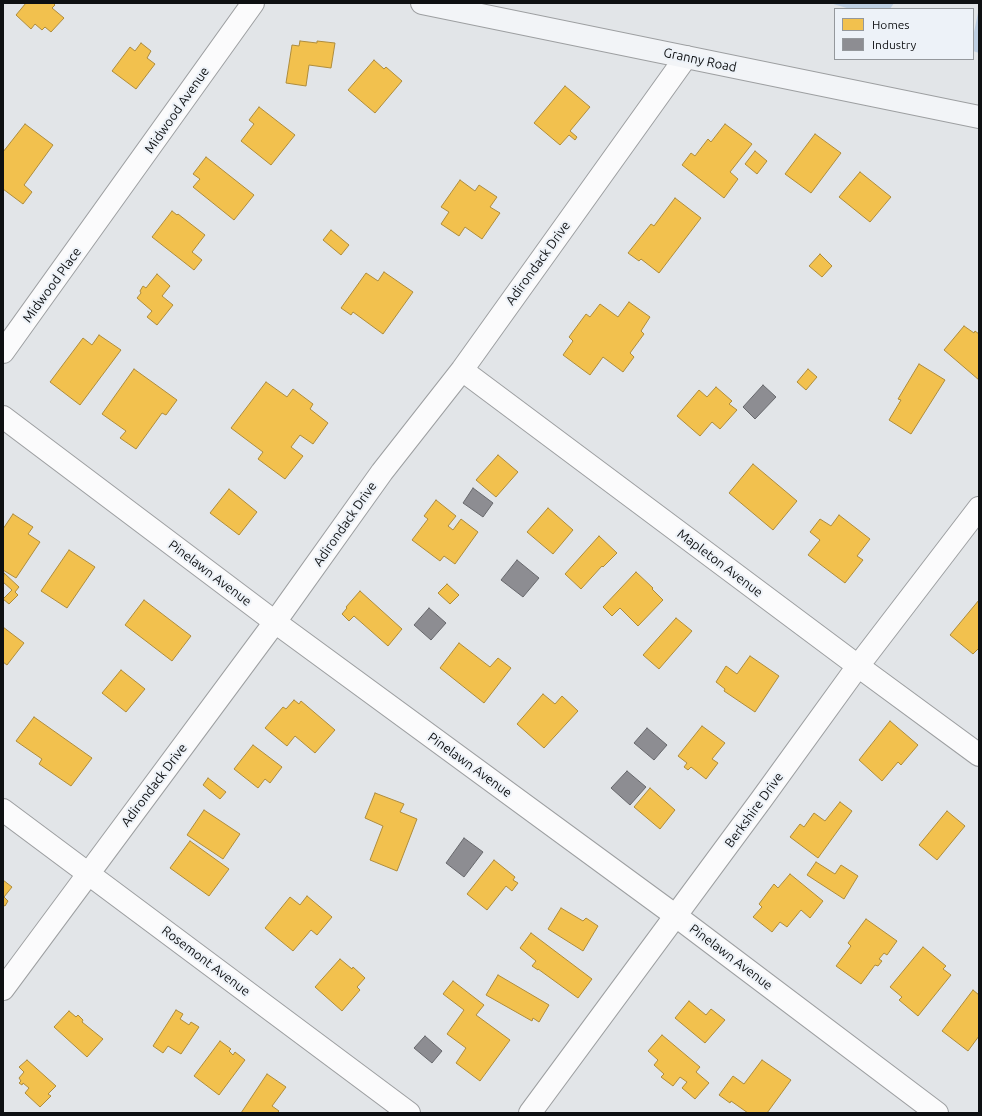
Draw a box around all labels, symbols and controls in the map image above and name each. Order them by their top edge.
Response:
legend [834,8,974,60]
text: Homes [872,18,910,31]
text: Industry [872,38,916,51]
street label: Granny Road [662,45,738,75]
street label: Midwood Avenue [141,64,213,156]
street label: Adirondack Drive [502,218,574,308]
street label: Midwood Place [20,244,84,326]
street label: Adirondack Drive [310,479,380,569]
street label: Mapleton Avenue [674,526,766,600]
street label: Pinelawn Avenue [165,537,255,609]
street label: Pinelawn Avenue [425,729,515,801]
street label: Adirondack Drive [118,740,190,830]
street label: Berkshire Drive [722,769,786,851]
street label: Pinelawn Avenue [686,921,776,993]
street label: Rosemont Avenue [159,923,253,999]

